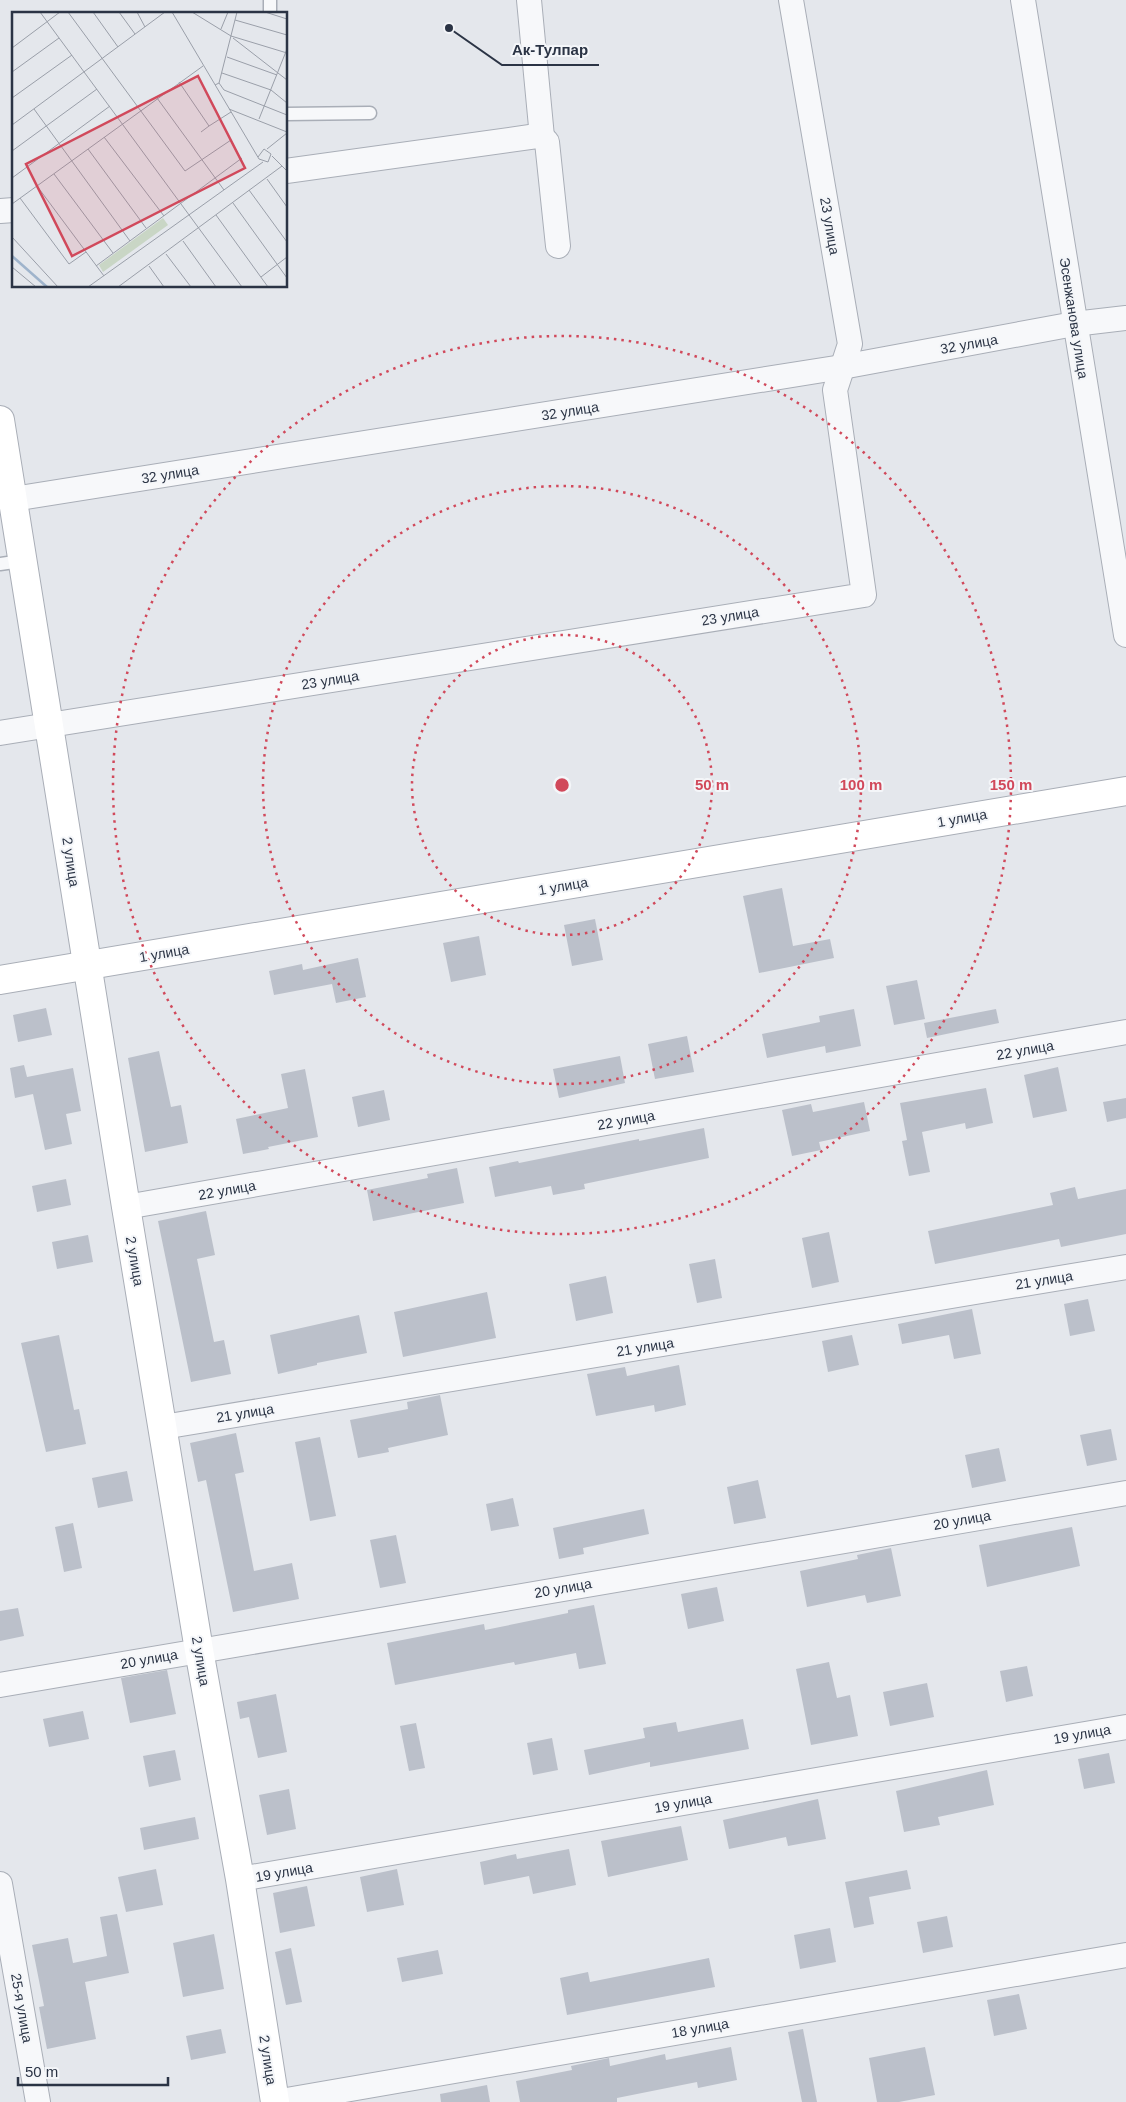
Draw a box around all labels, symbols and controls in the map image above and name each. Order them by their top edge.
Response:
inset map [12,12,288,288]
callout: Ак-Тулпар [502,35,599,65]
text: Ак-Тулпар [512,41,588,58]
street label: 23 улица [817,196,843,256]
street label: Эсенжанова улица [1057,256,1092,380]
street label: 32 улица [939,331,999,357]
street label: 32 улица [540,399,600,423]
street label: 32 улица [140,462,200,486]
street label: 23 улица [700,604,760,628]
street label: 23 улица [300,668,360,692]
centre of rings [553,776,571,794]
text: 50 m [695,776,729,793]
text: 100 m [840,776,882,793]
text: 150 m [990,776,1032,793]
street label: 1 улица [936,806,988,830]
street label: 2 улица [59,836,83,888]
street label: 1 улица [537,874,589,898]
street label: 1 улица [138,941,190,965]
street label: 22 улица [995,1037,1055,1063]
street label: 22 улица [596,1107,656,1133]
street label: 22 улица [197,1177,257,1203]
street label: 2 улица [123,1235,147,1287]
street label: 21 улица [1014,1268,1074,1292]
street label: 21 улица [615,1335,675,1359]
street label: 21 улица [215,1401,275,1425]
street label: 20 улица [932,1507,992,1533]
street label: 20 улица [533,1575,593,1601]
street label: 2 улица [189,1635,213,1687]
street label: 20 улица [119,1646,179,1672]
street label: 19 улица [1052,1721,1112,1747]
street label: 19 улица [653,1790,713,1816]
street label: 19 улица [254,1859,314,1885]
street label: 25-я улица [8,1972,36,2044]
street label: 18 улица [670,2015,730,2041]
street label: 2 улица [256,2034,280,2086]
scale bar [18,2054,168,2086]
text: 50 m [25,2063,58,2080]

